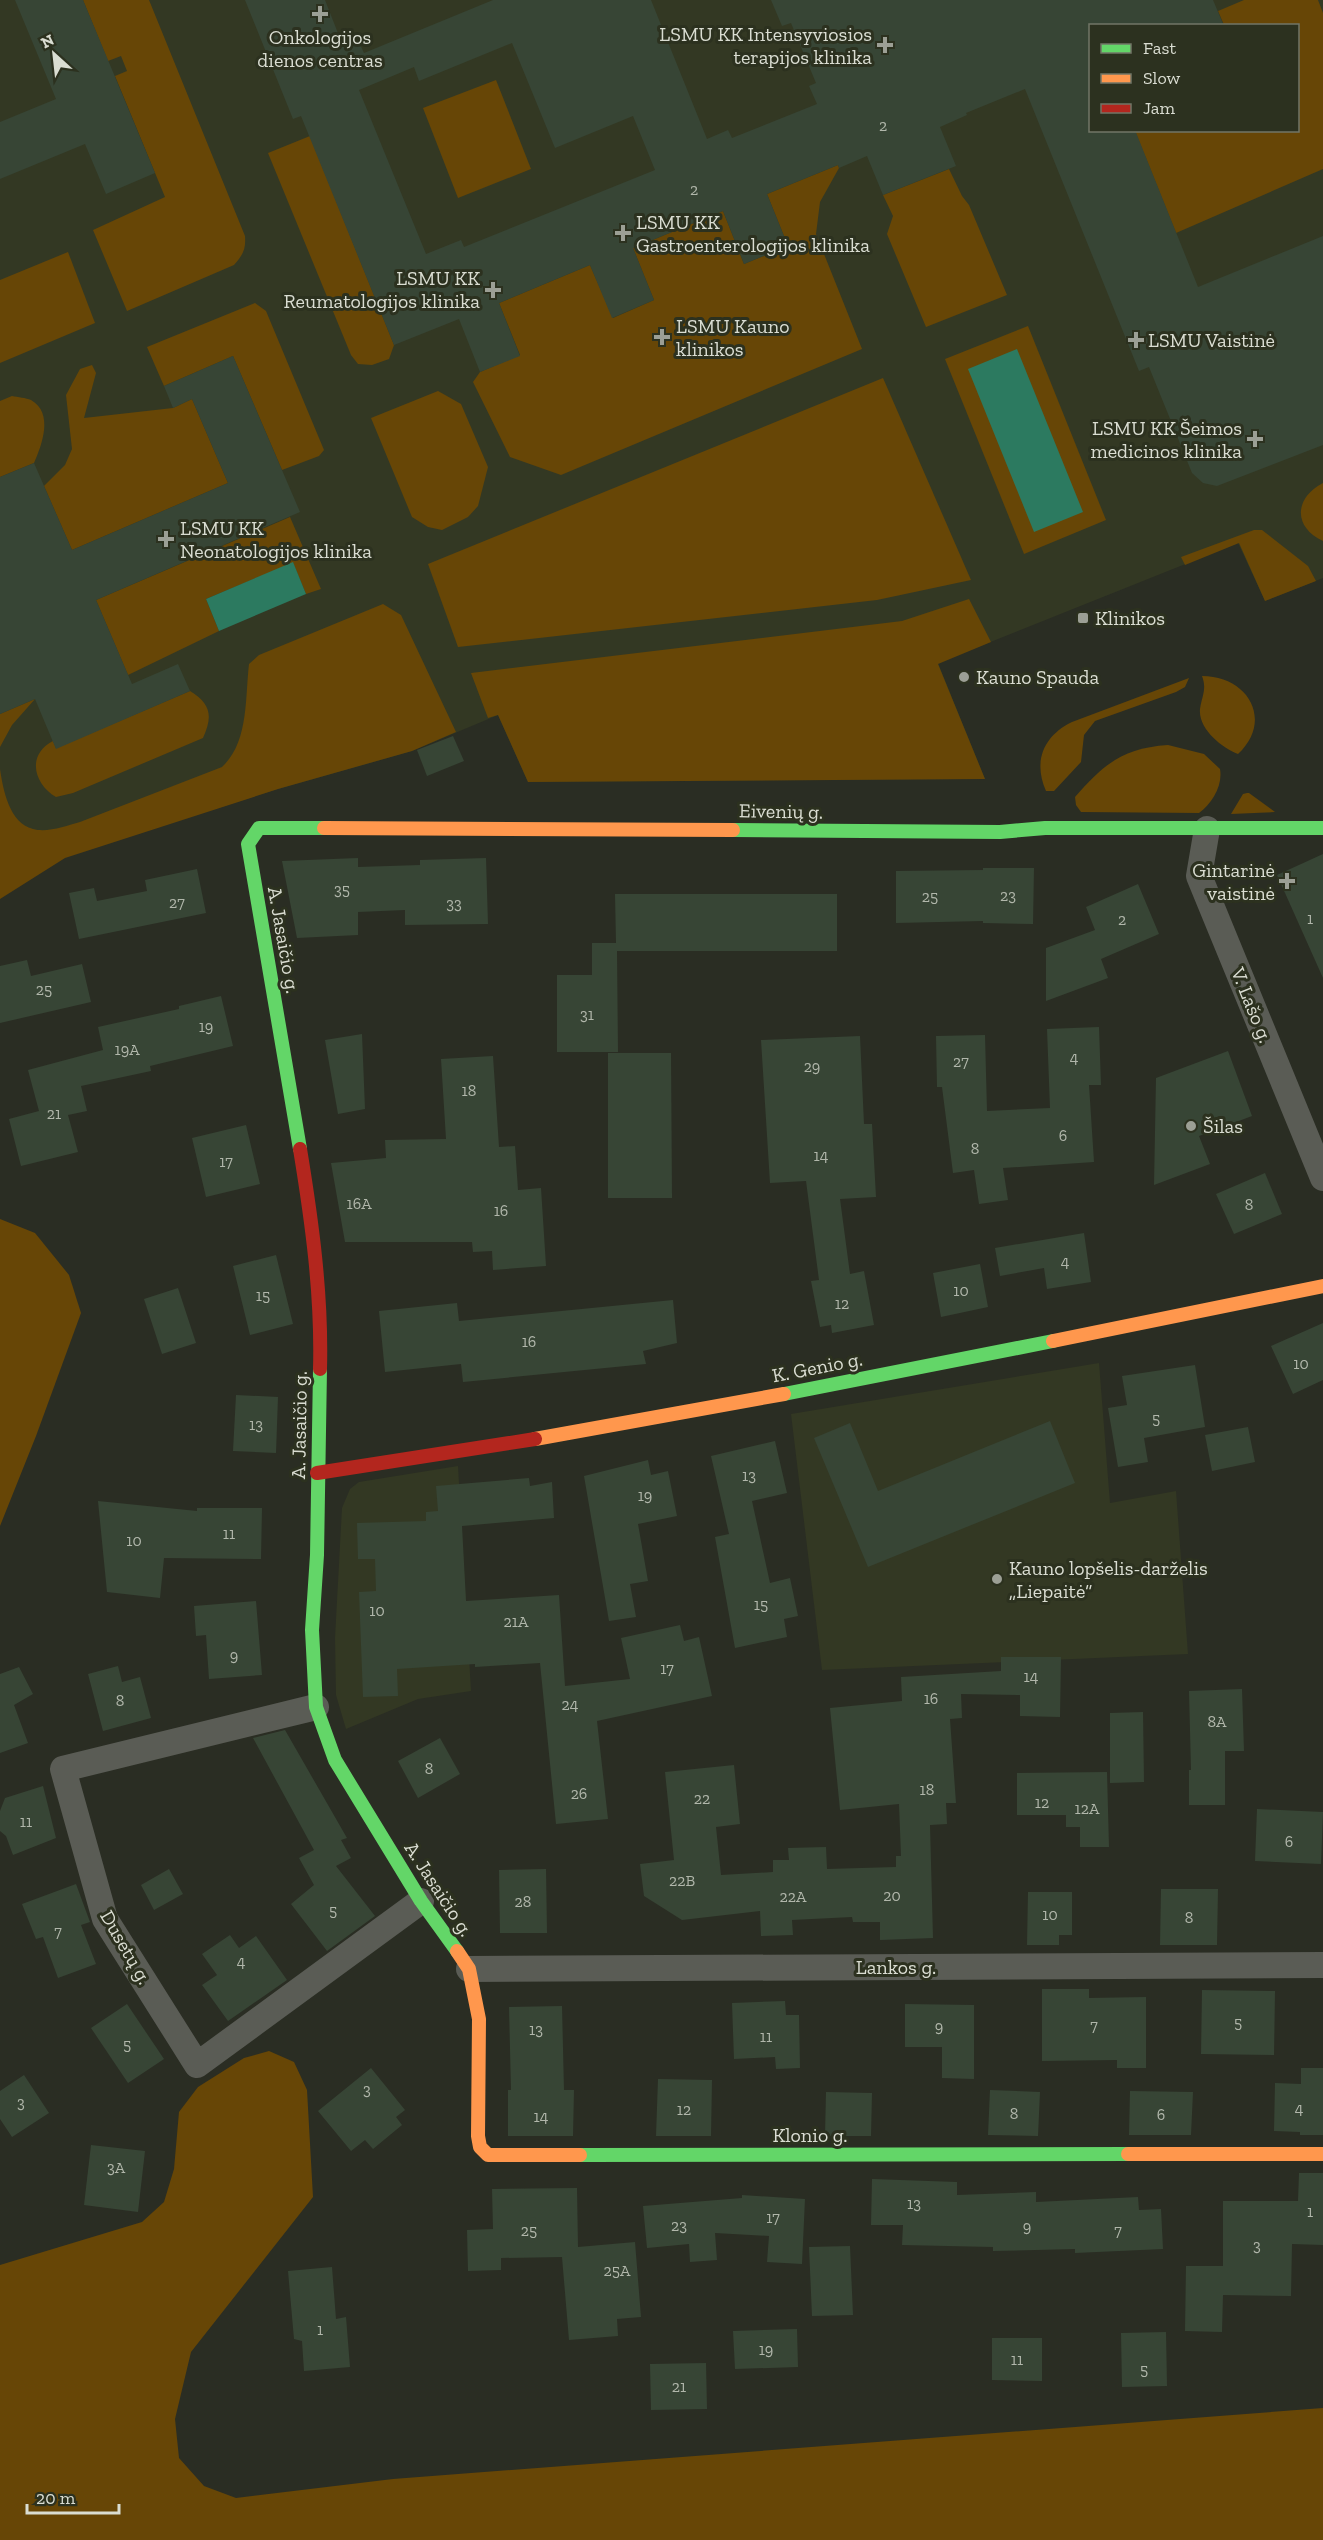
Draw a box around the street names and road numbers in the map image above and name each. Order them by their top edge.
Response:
street label: Eivenių g. [739,798,823,824]
street label: A. Jasaičio g. [263,885,305,995]
street label: V. Lašo g. [1226,963,1278,1046]
street label: K. Genio g. [770,1346,864,1388]
street label: A. Jasaičio g. [286,1371,312,1479]
street label: A. Jasaičio g. [399,1837,479,1941]
street label: Dusetų g. [95,1906,157,1988]
street label: Lankos g. [856,1955,936,1979]
street label: Klonio g. [772,2123,848,2147]

